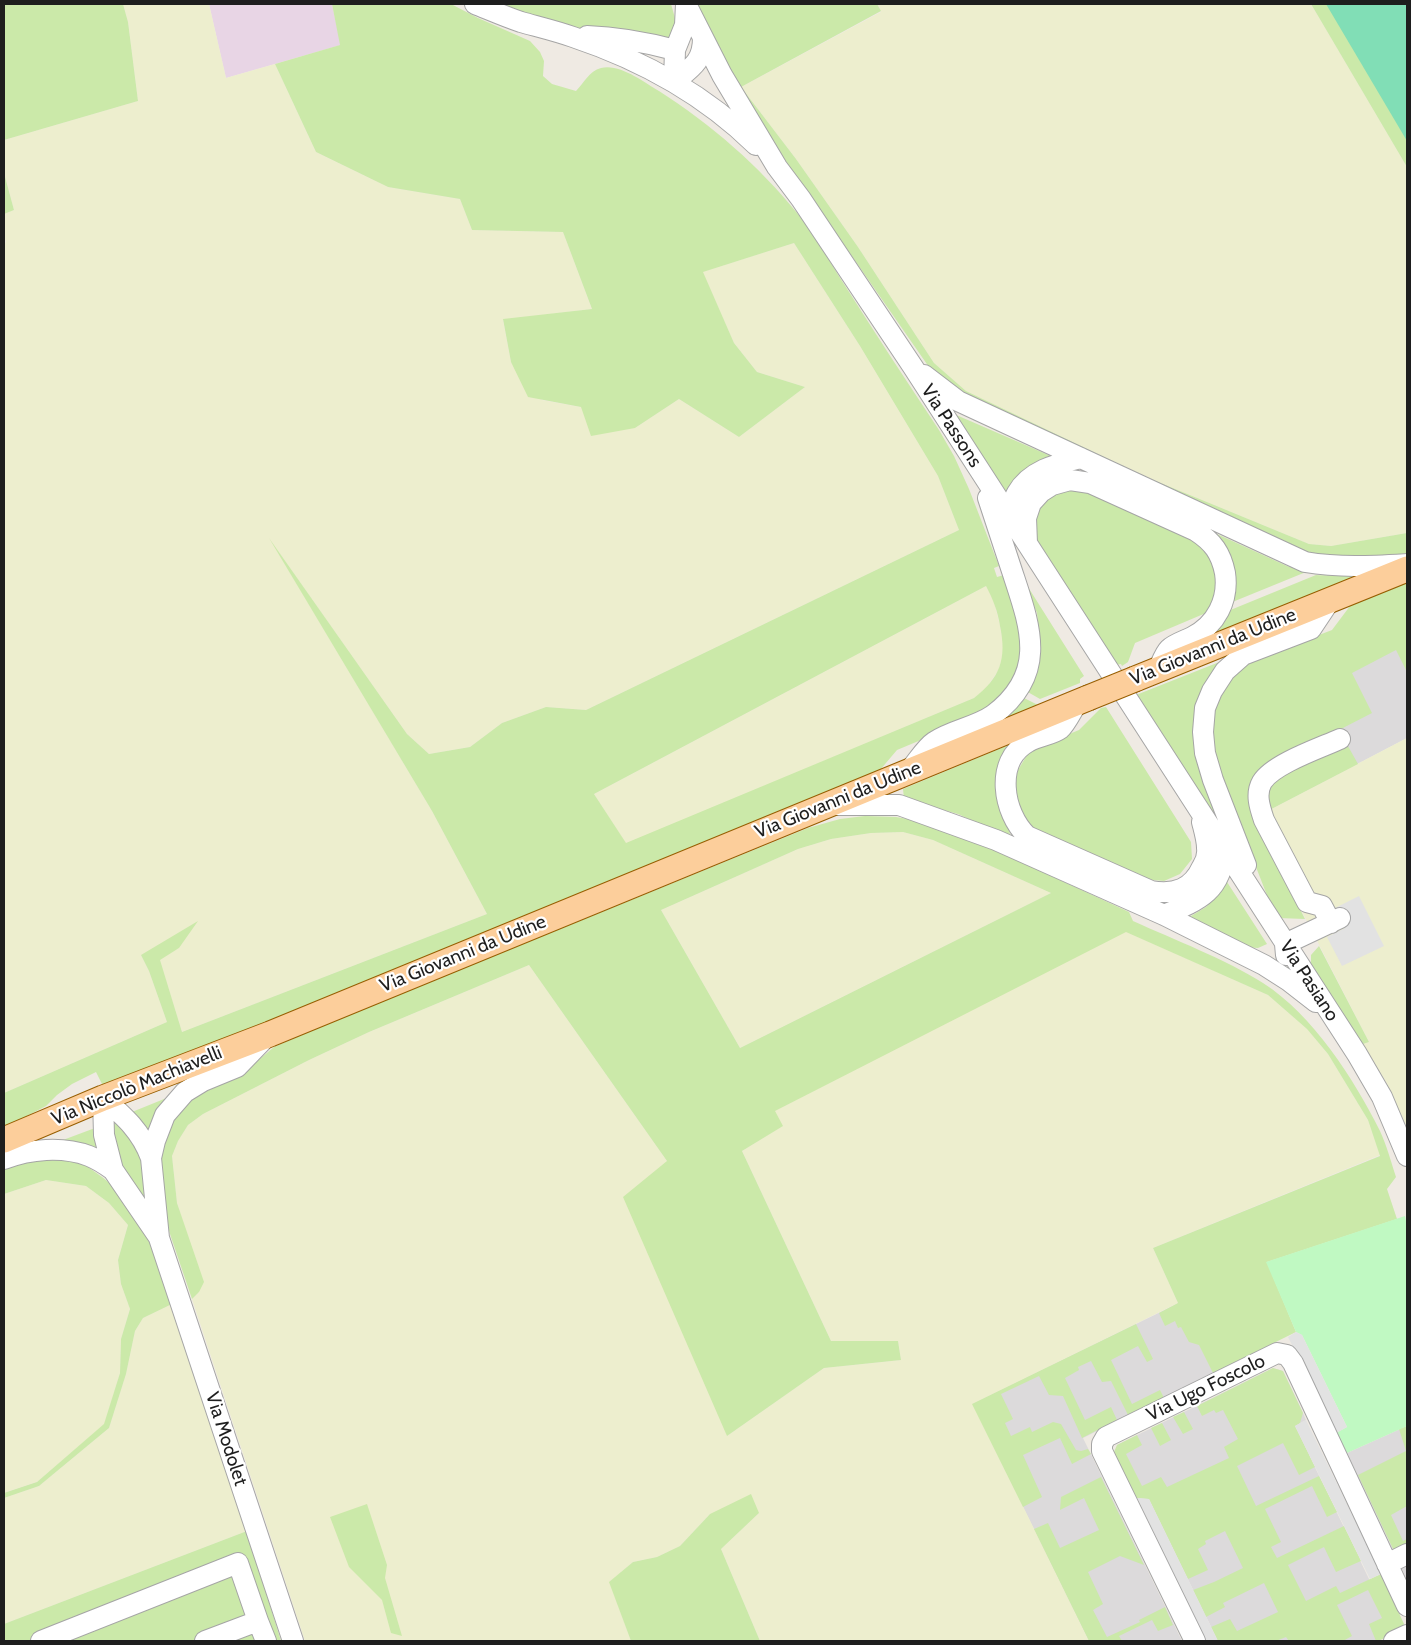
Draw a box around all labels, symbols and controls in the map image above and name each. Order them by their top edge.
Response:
street label: Via Passons [916,380,986,472]
street label: Via Giovanni da Udine [1127,603,1299,691]
street label: Via Giovanni da Udine [752,756,924,844]
street label: Via Giovanni da Udine [377,910,549,998]
street label: Via Pasiano [1274,936,1344,1026]
street label: Via Niccolò Machiavelli [48,1041,226,1131]
street label: Via Ugo Foscolo [1143,1350,1269,1426]
street label: Via Modolet [200,1389,252,1489]

